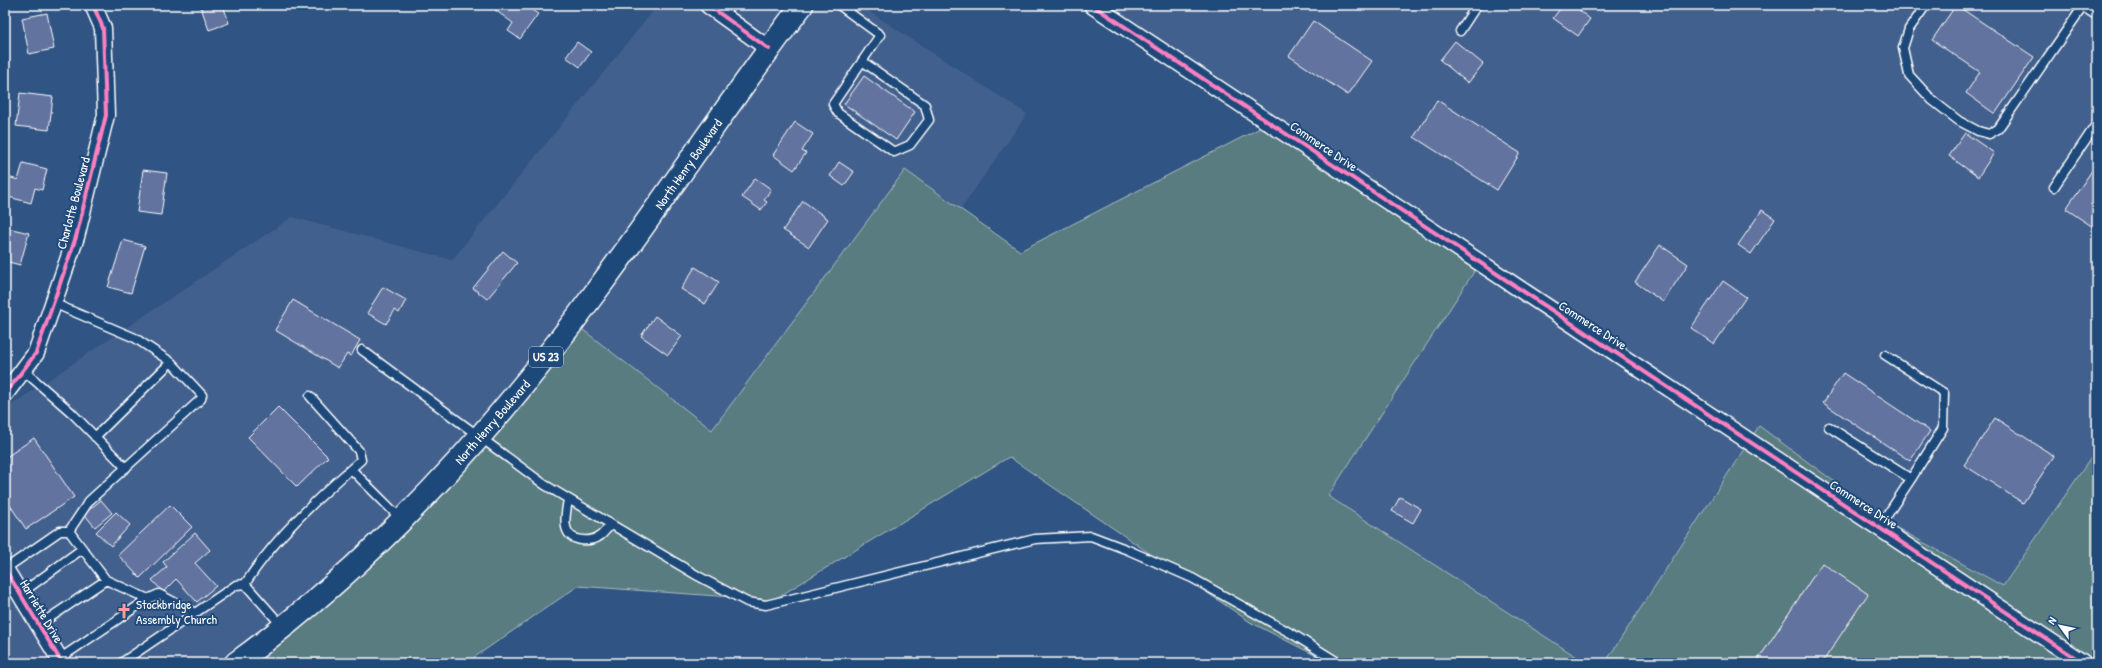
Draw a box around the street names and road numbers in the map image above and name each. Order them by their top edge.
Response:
street label: North Henry Boulevard [650,115,726,213]
street label: Commerce Drive [1287,117,1361,175]
street label: Charlotte Boulevard [52,155,94,251]
street label: Commerce Drive [1555,296,1631,354]
road number: US 23 [529,347,563,367]
street label: North Henry Boulevard [450,376,534,468]
street label: Commerce Drive [1826,475,1902,533]
street label: Harriette Drive [16,576,68,646]

